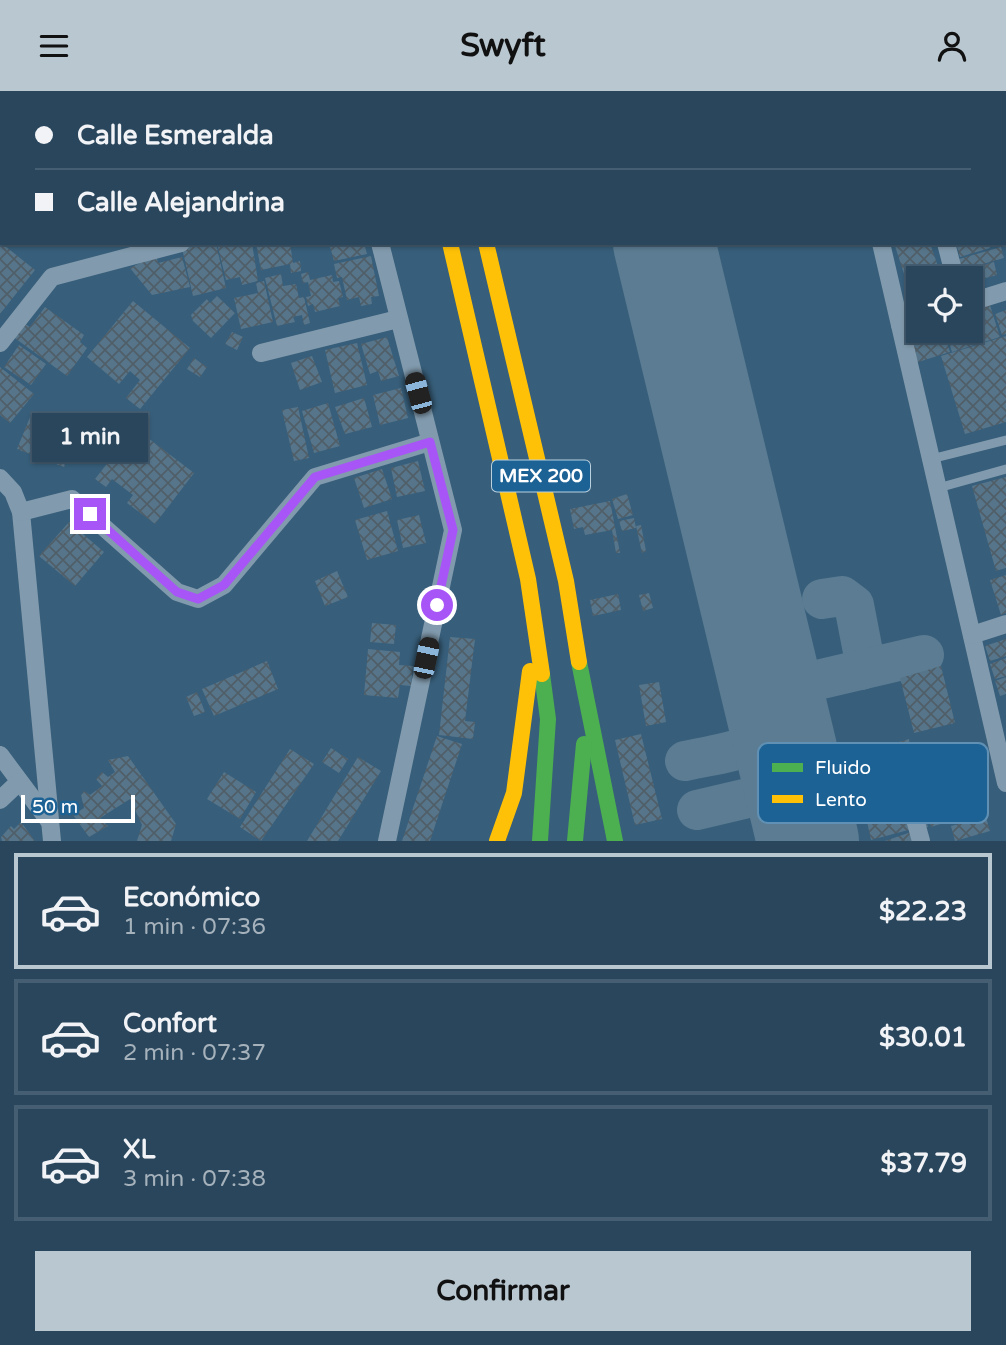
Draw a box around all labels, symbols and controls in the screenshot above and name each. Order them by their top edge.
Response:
icon: menu [35,27,73,65]
text: Swyft [460,27,546,65]
icon: person [933,27,971,65]
text: Calle Esmeralda [77,120,274,151]
text: Calle Alejandrina [77,187,285,218]
map controls [906,266,983,343]
button: locate [906,266,983,343]
car [403,370,434,416]
callout: 1 min [32,413,148,461]
text: 1 min [59,423,121,451]
road number: MEX 200 [492,461,590,491]
route end [74,498,106,530]
route start [421,589,453,621]
car [412,635,441,681]
legend [758,743,988,823]
text: Fluido [815,757,871,779]
text: Lento [815,789,867,811]
scale bar [21,792,135,824]
text: 50 m [32,796,78,818]
icon: car [39,880,102,943]
text: Económico [123,882,260,913]
text: $22.23 [879,896,967,927]
text: 1 min · 07:36 [123,913,266,941]
icon: car [39,1006,102,1069]
text: Confort [123,1008,217,1039]
text: $30.01 [879,1022,967,1053]
text: 2 min · 07:37 [123,1039,266,1067]
icon: car [39,1132,102,1195]
text: XL [123,1134,155,1165]
text: $37.79 [880,1148,967,1179]
text: 3 min · 07:38 [123,1165,266,1193]
button: Confirmar [35,1251,971,1331]

